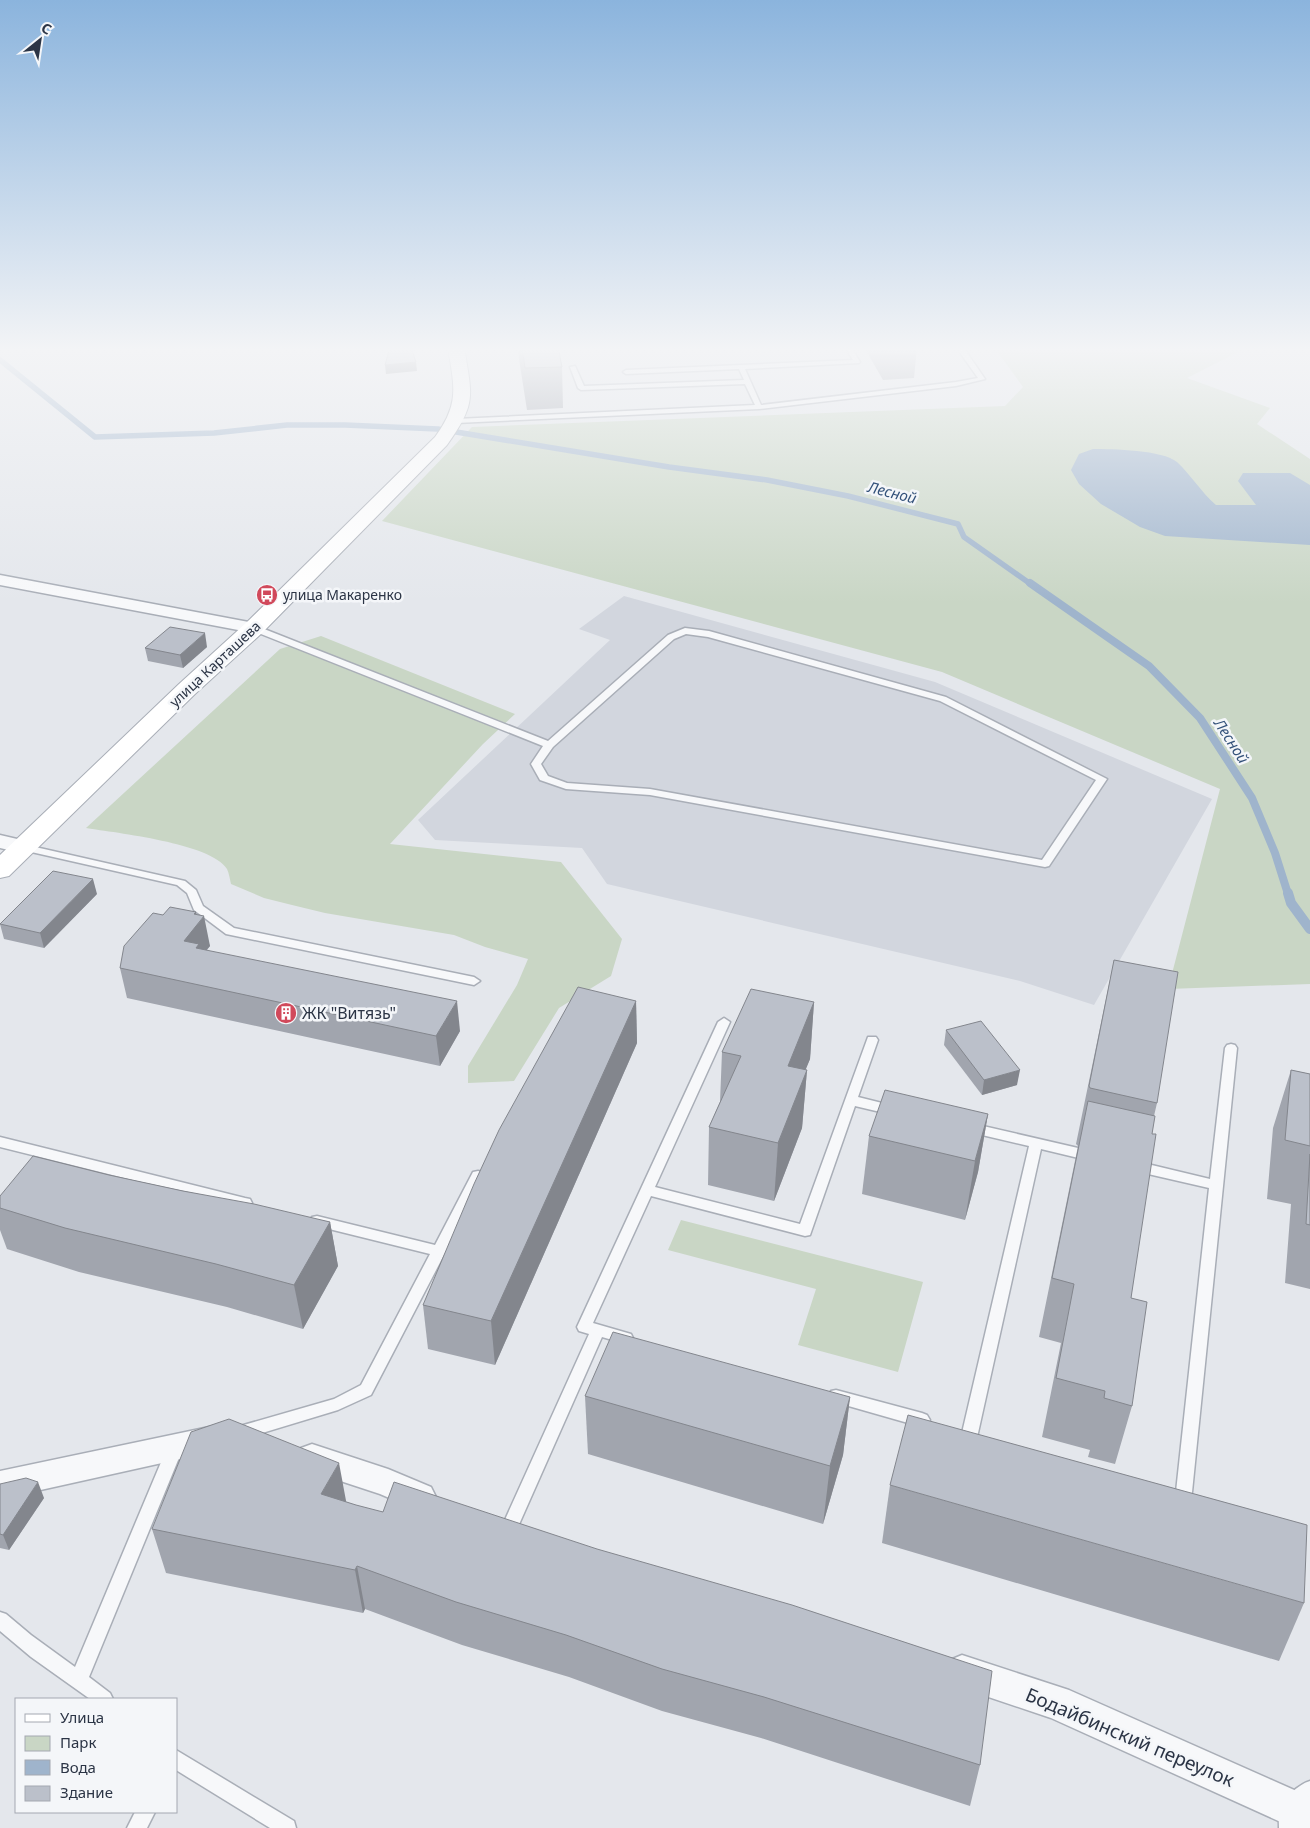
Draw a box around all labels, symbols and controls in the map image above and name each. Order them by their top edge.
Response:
north arrow [15,15,65,65]
text: С [38,18,55,39]
water label: Лесной [865,476,919,508]
bus stop icon: улица Макаренко [255,583,279,607]
place label: улица Макаренко [283,585,402,604]
street label: улица Карташева [165,616,264,711]
water label: Лесной [1209,713,1254,767]
building icon: ЖК "Витязь" [274,1001,298,1025]
place label: ЖК "Витязь" [302,1002,396,1024]
street label: Бодайбинский переулок [1022,1681,1238,1793]
legend [15,1698,178,1813]
text: Улица [60,1707,104,1727]
text: Парк [60,1732,96,1752]
text: Вода [60,1757,96,1777]
text: Здание [60,1782,113,1802]

